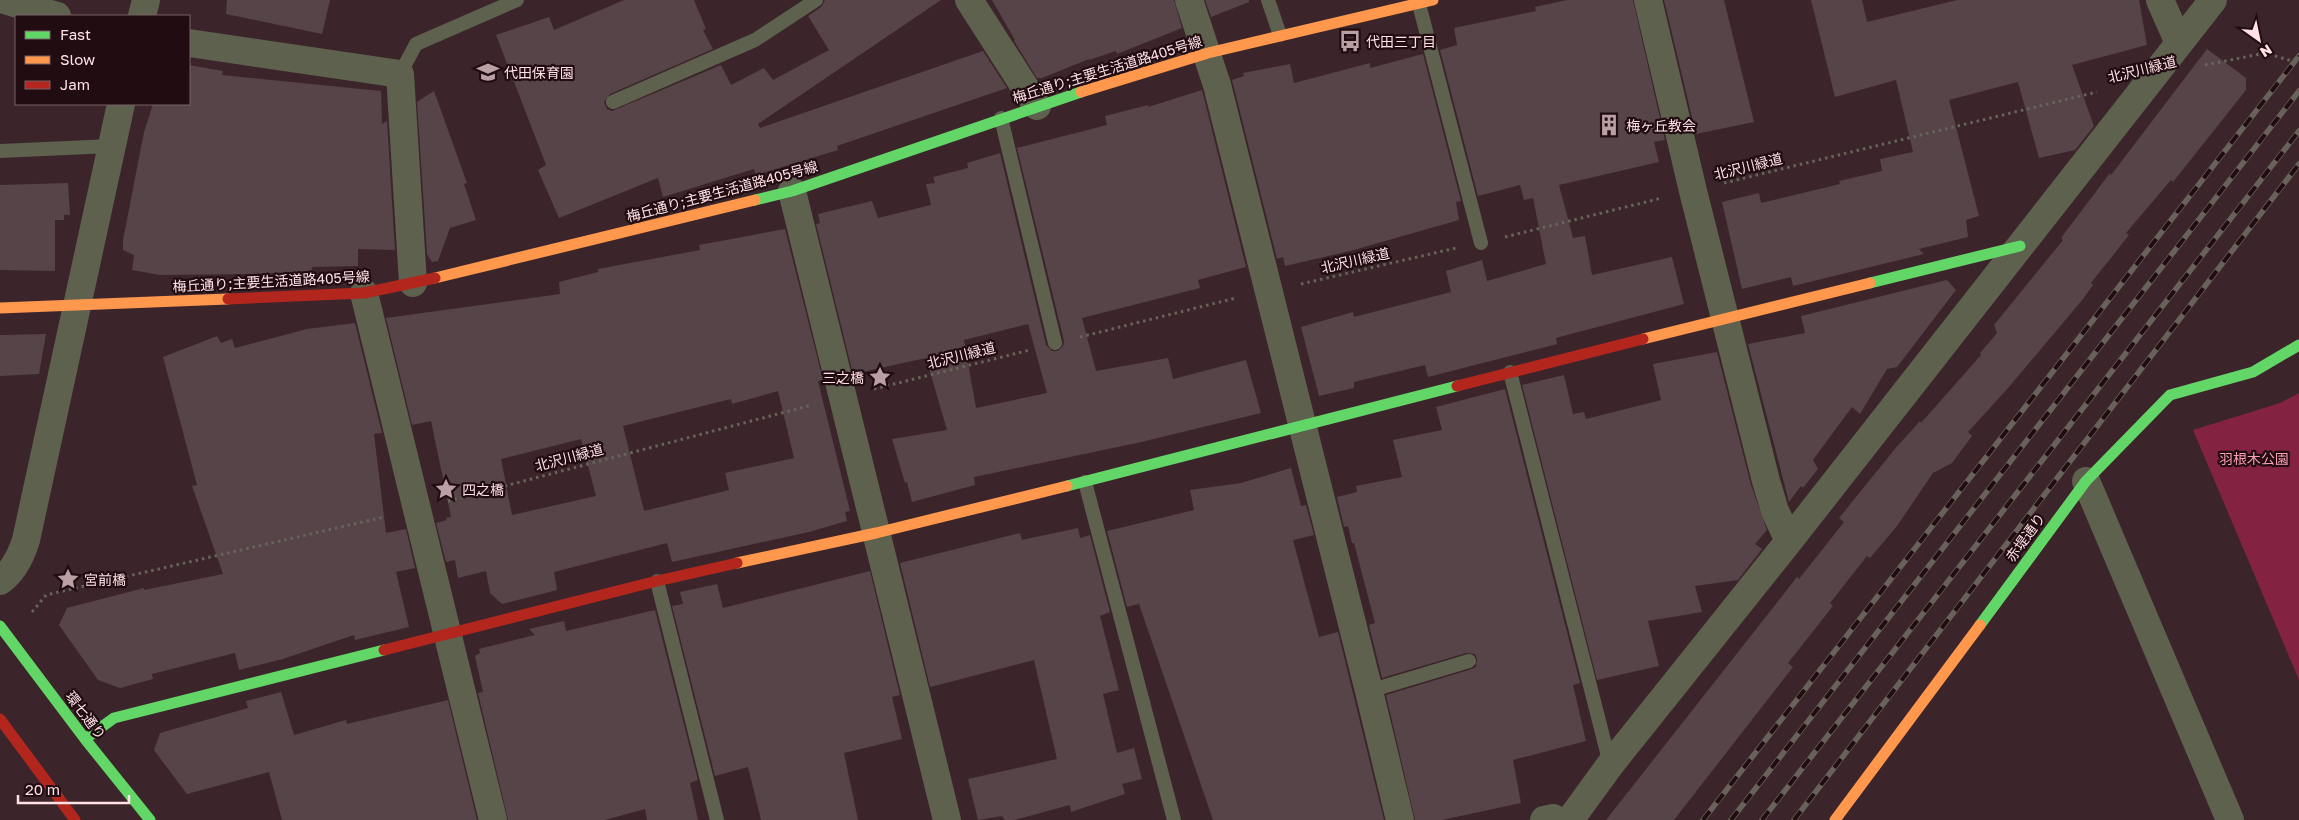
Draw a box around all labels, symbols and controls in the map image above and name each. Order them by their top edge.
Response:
legend [15,15,190,105]
north arrow [2234,15,2284,65]
text: Fast [60,25,91,43]
bus stop icon: 代田三丁目 [1337,28,1363,54]
street label: 梅丘通り;主要生活道路405号線 [1010,32,1204,106]
place label: 代田三丁目 [1366,33,1436,50]
text: N [2257,41,2275,61]
text: Slow [60,50,95,68]
street label: 北沢川緑道 [2106,52,2178,86]
school or university icon: 代田保育園 [475,59,501,85]
place label: 代田保育園 [504,64,574,81]
text: Jam [60,75,90,93]
building icon: 梅ヶ丘教会 [1596,112,1622,138]
place label: 梅ヶ丘教会 [1626,117,1696,134]
street label: 北沢川緑道 [1712,149,1784,183]
street label: 梅丘通り;主要生活道路405号線 [624,157,820,225]
street label: 北沢川緑道 [1319,244,1391,276]
street label: 梅丘通り;主要生活道路405号線 [172,267,370,295]
street label: 北沢川緑道 [925,338,997,372]
place icon: 三之橋 [867,364,893,390]
place label: 三之橋 [822,369,864,386]
street label: 北沢川緑道 [533,440,605,474]
park label: 羽根木公園 [2219,450,2289,467]
place icon: 四之橋 [433,476,459,502]
place label: 四之橋 [462,481,504,498]
street label: 赤堤通り [2002,509,2048,565]
place icon: 宮前橋 [55,566,81,592]
place label: 宮前橋 [84,571,126,588]
street label: 環七通り [62,688,110,742]
scale bar [18,772,129,804]
text: 20 m [25,780,60,798]

